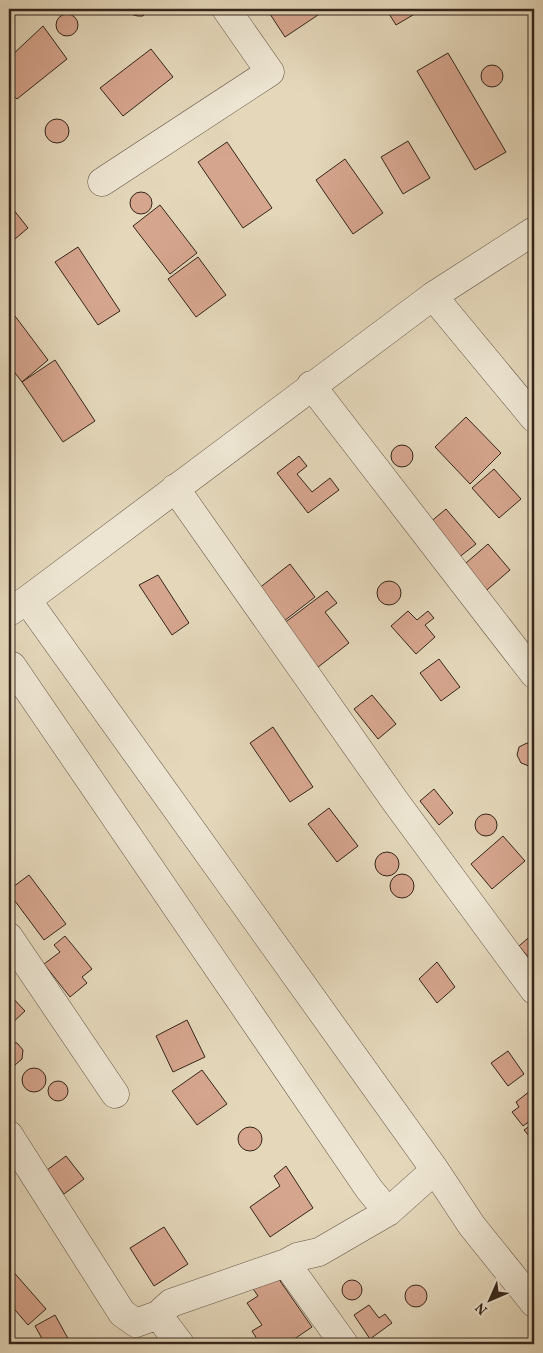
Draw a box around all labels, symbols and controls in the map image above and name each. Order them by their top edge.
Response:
north arrow [466,1276,516,1326]
text: N [472,1298,492,1318]

